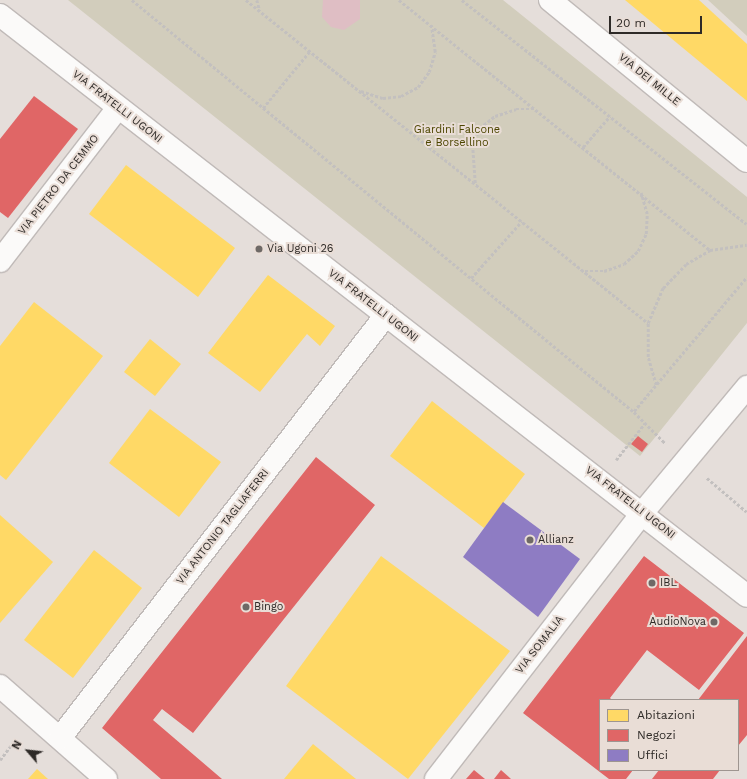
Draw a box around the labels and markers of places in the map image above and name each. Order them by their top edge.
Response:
place label: Via Ugoni 26 [267,242,334,256]
marker: Via Ugoni 26 [254,244,264,254]
place label: Allianz [538,533,574,547]
marker: Allianz [525,535,535,545]
place label: IBL [660,576,677,590]
marker: IBL [647,578,657,588]
place label: Bingo [254,600,283,614]
marker: Bingo [241,602,251,612]
place label: AudioNova [649,615,706,629]
marker: AudioNova [709,617,719,627]

